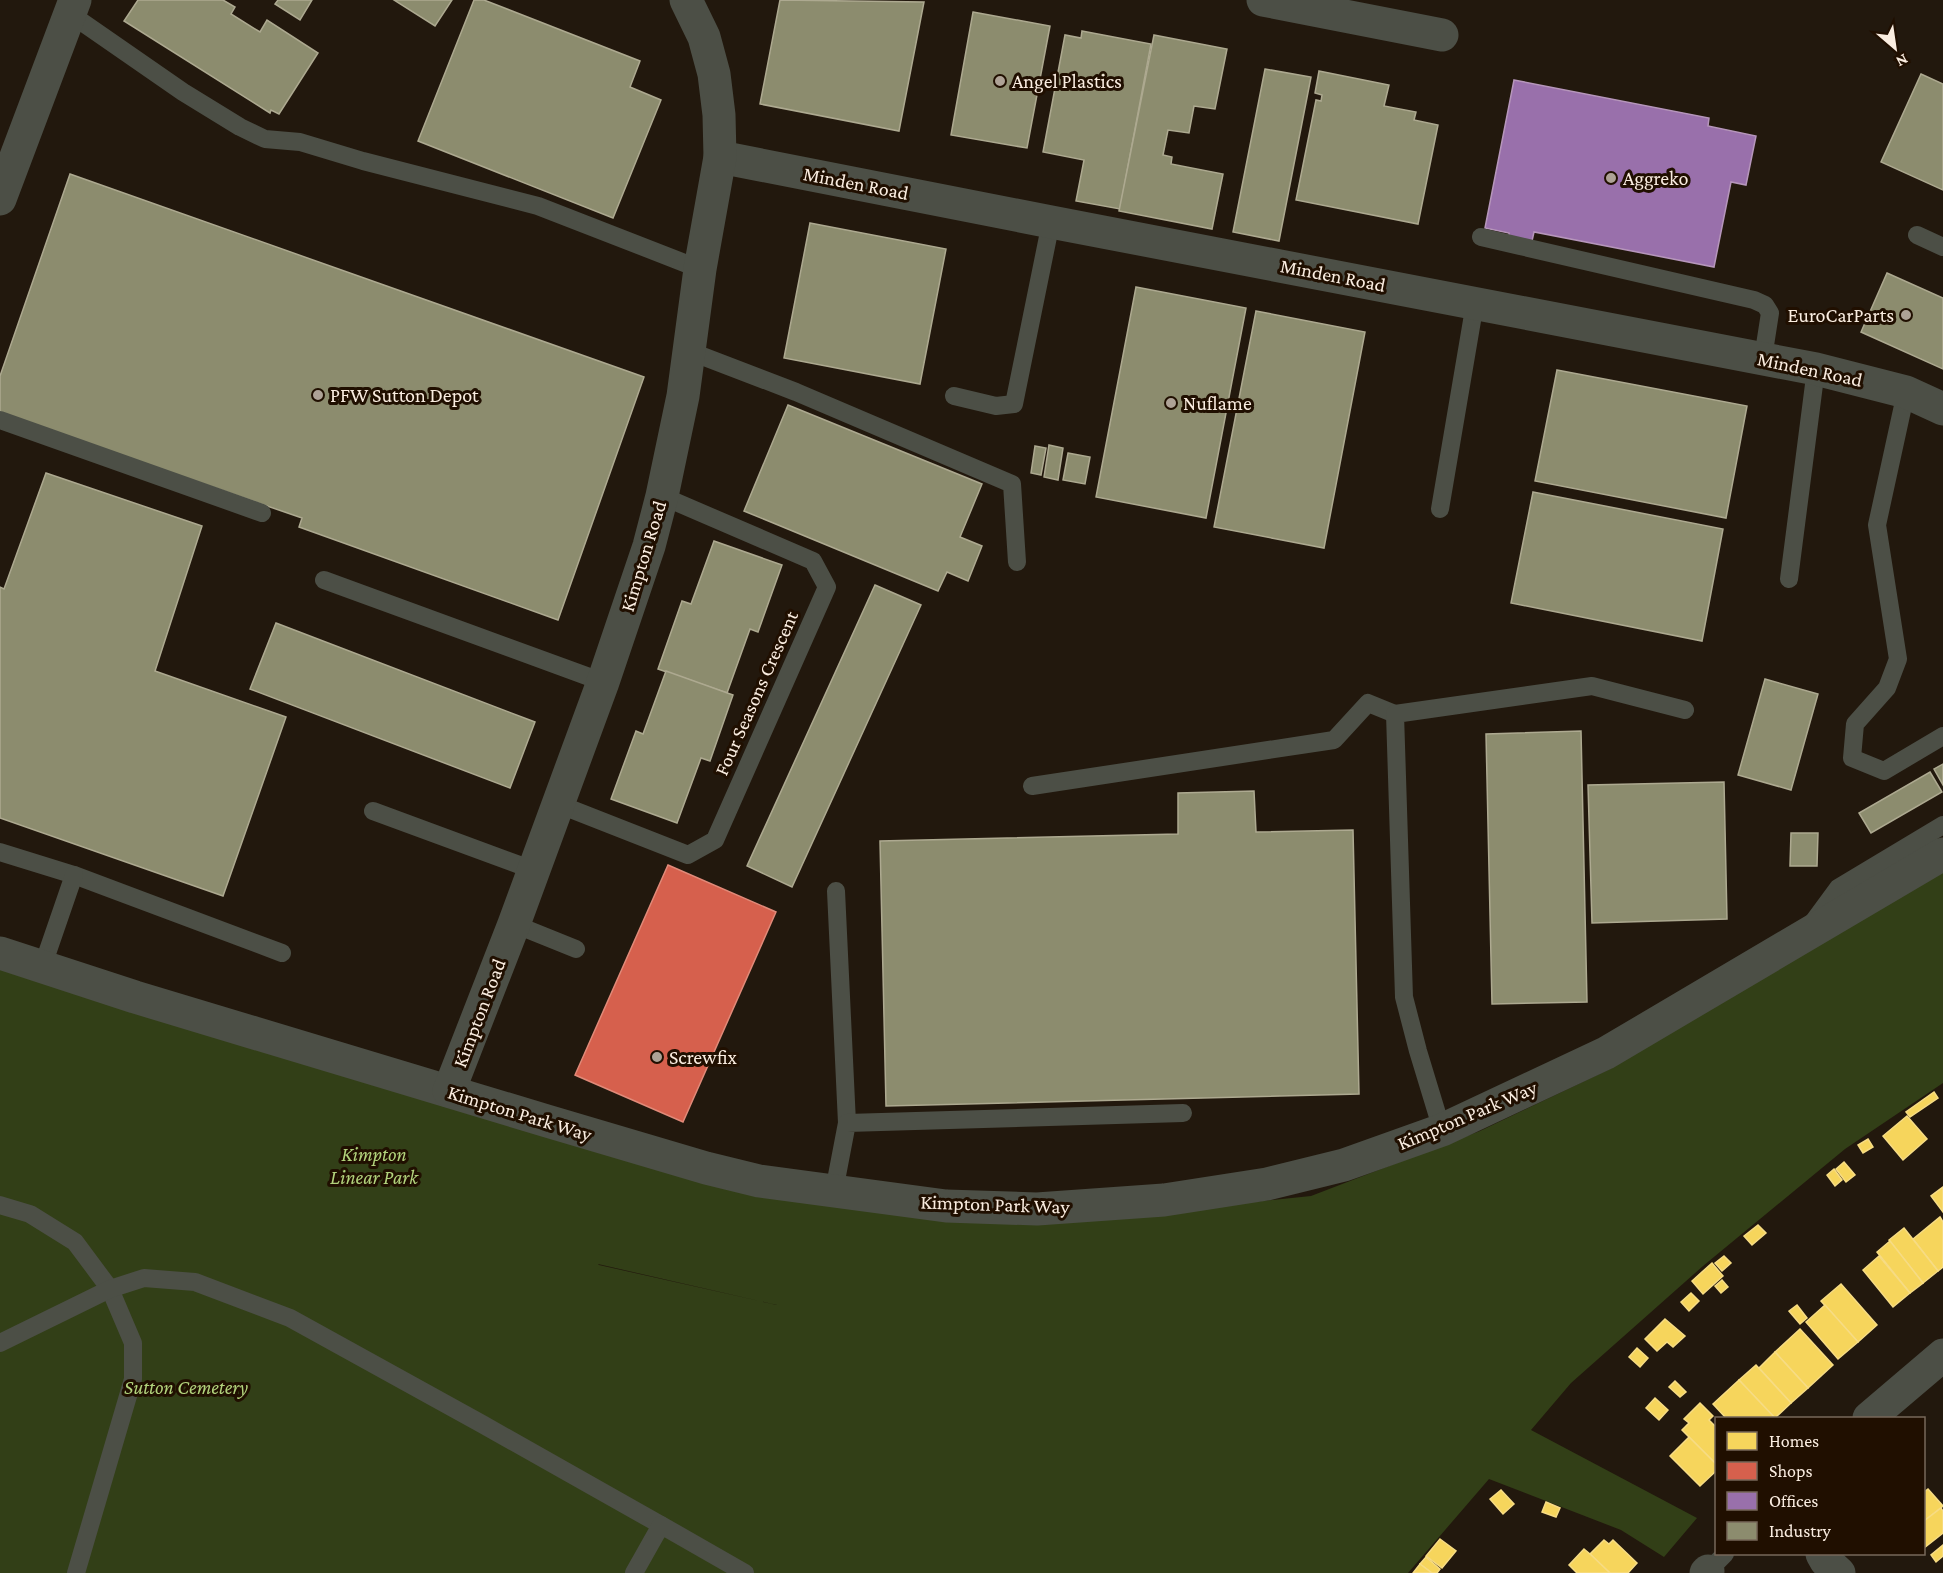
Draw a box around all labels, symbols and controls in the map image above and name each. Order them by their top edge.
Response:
north arrow [1865,18,1925,78]
text: N [1893,51,1911,71]
place label: Angel Plastics [1012,70,1122,93]
marker: Angel Plastics [993,74,1007,88]
street label: Minden Road [801,162,911,204]
place label: Aggreko [1623,167,1688,190]
marker: Aggreko [1604,171,1618,185]
street label: Minden Road [1278,254,1388,296]
place label: EuroCarParts [1788,304,1894,326]
marker: EuroCarParts [1899,308,1913,322]
street label: Minden Road [1755,347,1865,391]
place label: PFW Sutton Depot [330,384,479,407]
marker: PFW Sutton Depot [311,388,325,402]
place label: Nuflame [1183,392,1252,414]
marker: Nuflame [1164,396,1178,410]
street label: Kimpton Road [616,497,671,614]
street label: Four Seasons Crescent [710,607,802,779]
street label: Kimpton Road [448,955,511,1071]
place label: Screwfix [669,1046,738,1068]
marker: Screwfix [650,1050,664,1064]
street label: Kimpton Park Way [1394,1075,1541,1155]
street label: Kimpton Park Way [445,1081,595,1147]
park label: Kimpton Linear Park [330,1143,419,1188]
street label: Kimpton Park Way [920,1190,1071,1219]
park label: Sutton Cemetery [124,1376,248,1399]
legend [1715,1417,1925,1555]
text: Homes [1769,1431,1819,1451]
text: Shops [1769,1461,1813,1481]
text: Offices [1769,1491,1818,1511]
text: Industry [1769,1521,1832,1541]

